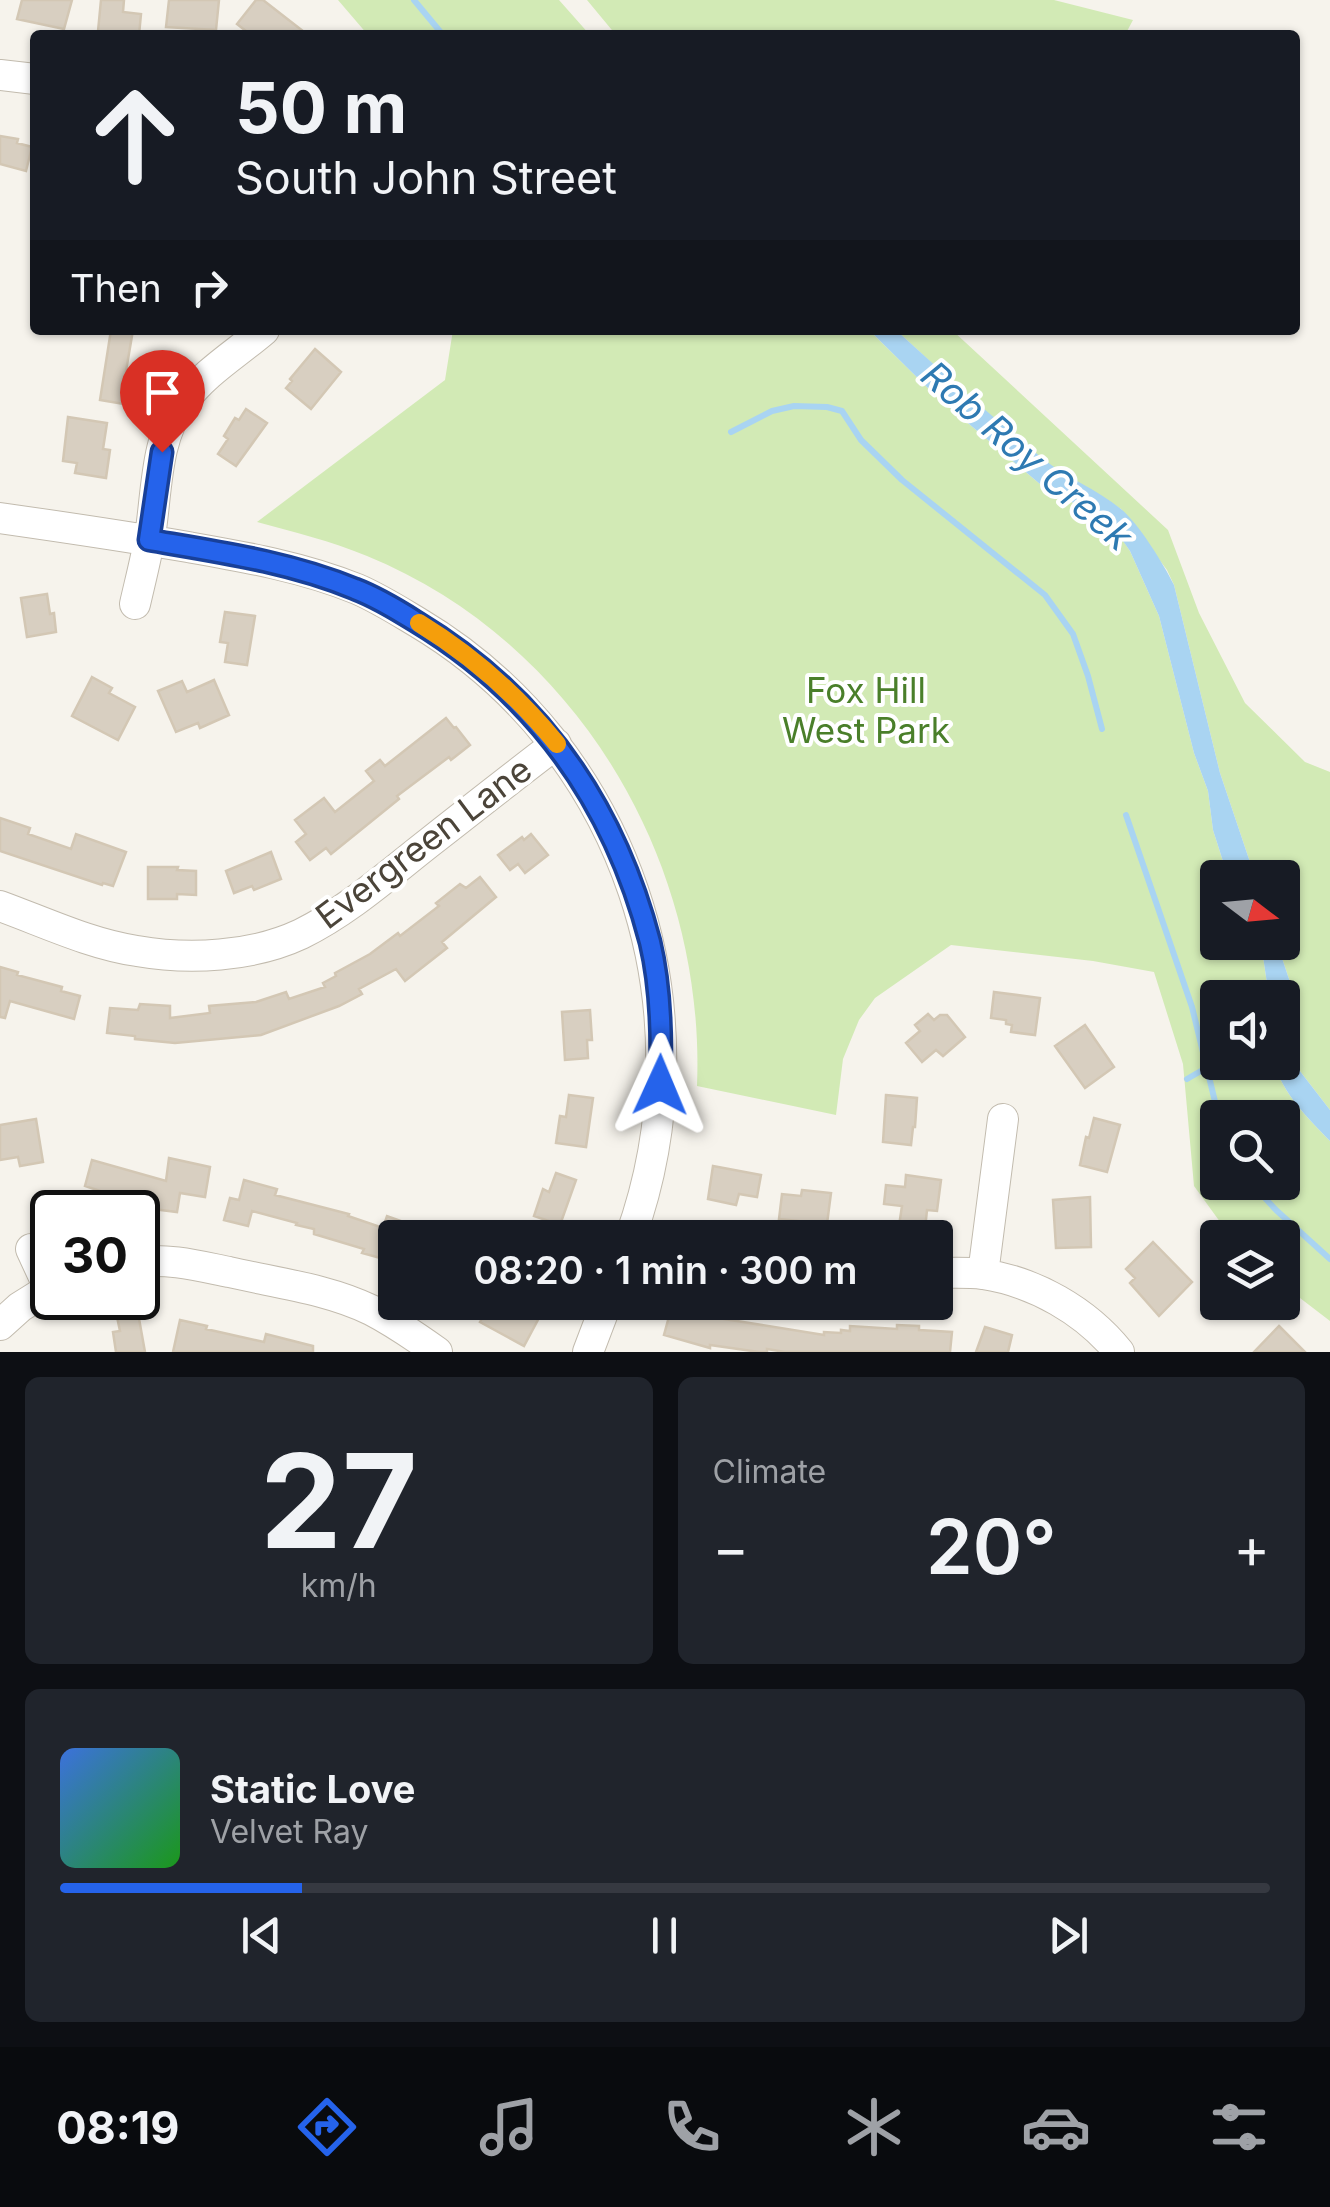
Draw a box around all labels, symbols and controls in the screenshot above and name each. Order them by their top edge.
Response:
text: 50 m [235,65,407,150]
icon: ahead [70,70,200,200]
text: South John Street [235,150,617,205]
icon: right [182,260,237,315]
text: Then [70,265,162,311]
pin [120,350,205,453]
water label: Rob Roy Creek [913,351,1143,560]
icon: arrive [135,365,190,420]
park label: Fox Hill West Park [782,669,950,751]
street label: Evergreen Lane [307,748,539,937]
north arrow [1200,860,1300,960]
map controls [1200,860,1300,1320]
button: sound [1200,980,1300,1080]
position arrow [608,1033,712,1137]
button: search [1200,1100,1300,1200]
speed limit sign: 30 [30,1190,160,1320]
button: layers [1200,1220,1300,1320]
text: 08:20 · 1 min · 300 m [474,1247,857,1293]
text: 27 [260,1422,418,1579]
text: Climate [713,1452,826,1491]
text: 20° [926,1501,1057,1592]
text: − [713,1515,749,1581]
text: + [1234,1515,1270,1581]
text: km/h [301,1566,377,1605]
text: Static Love [210,1766,415,1812]
text: Velvet Ray [210,1812,368,1851]
icon: previous [234,1908,289,1963]
icon: pause [637,1908,692,1963]
icon: next [1041,1908,1096,1963]
icon: directions [292,2092,362,2162]
icon: music [474,2092,544,2162]
icon: phone [657,2092,727,2162]
icon: climate [839,2092,909,2162]
icon: car [1021,2092,1091,2162]
icon: filters [1204,2092,1274,2162]
text: 08:19 [56,2100,179,2155]

